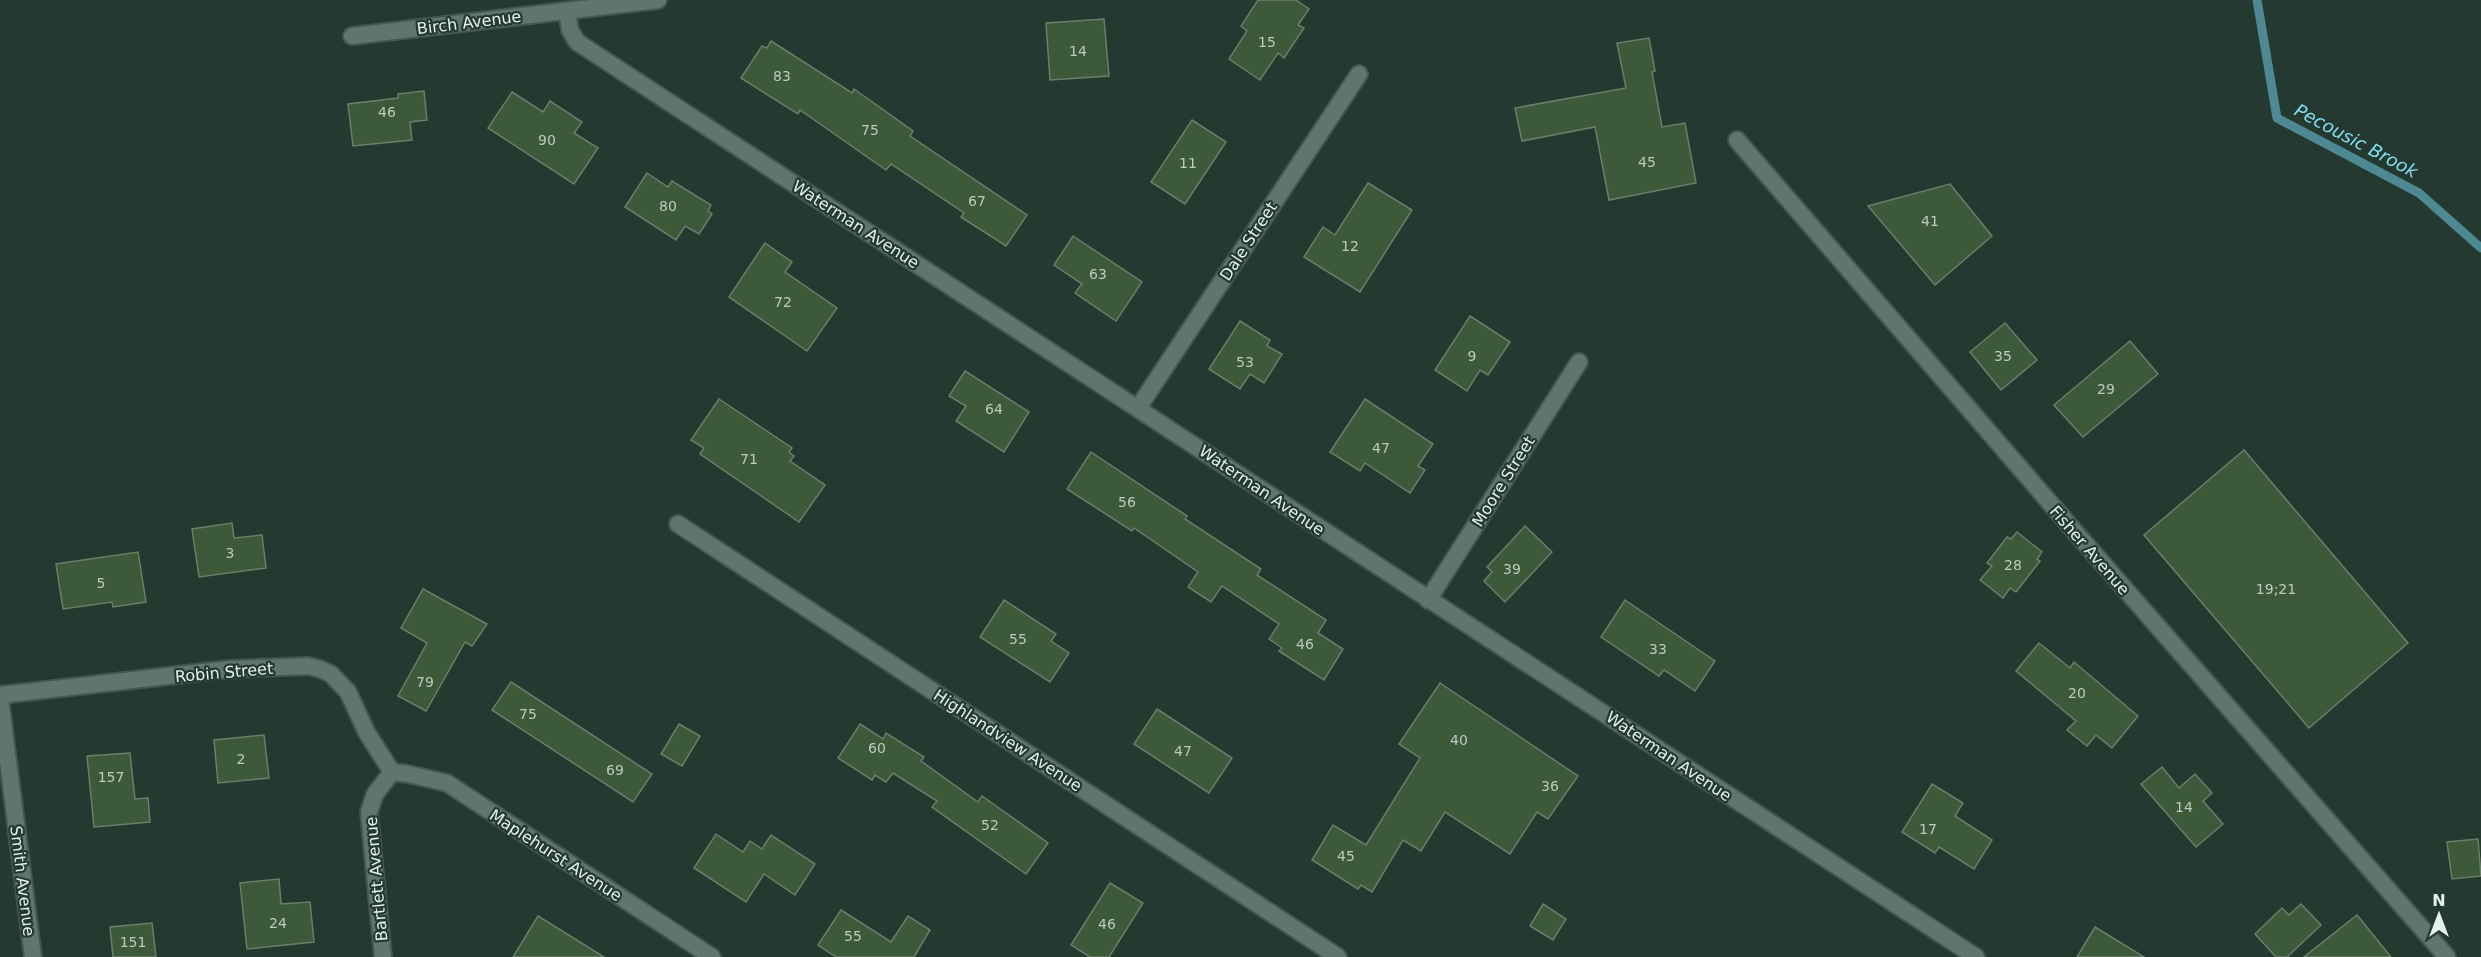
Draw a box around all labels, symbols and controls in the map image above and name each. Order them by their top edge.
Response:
street label: Birch Avenue [416,7,522,38]
house number: 15 [1258,34,1276,50]
house number: 14 [1069,43,1087,59]
house number: 83 [773,68,791,84]
water label: Pecousic Brook [2291,99,2423,183]
house number: 46 [378,104,396,120]
house number: 75 [861,122,879,138]
house number: 90 [538,132,556,148]
house number: 45 [1638,154,1656,170]
house number: 11 [1179,155,1197,171]
street label: Waterman Avenue [789,176,923,272]
house number: 67 [968,193,986,209]
house number: 80 [659,198,677,214]
street label: Dale Street [1216,198,1281,284]
house number: 41 [1921,213,1939,229]
house number: 12 [1341,238,1359,254]
house number: 63 [1089,266,1107,282]
house number: 72 [774,294,792,310]
house number: 9 [1468,348,1476,364]
house number: 35 [1994,348,2012,364]
house number: 53 [1236,354,1254,370]
house number: 29 [2097,381,2115,397]
house number: 64 [985,401,1003,417]
street label: Moore Street [1468,432,1539,530]
house number: 47 [1372,440,1390,456]
street label: Waterman Avenue [1195,441,1328,539]
house number: 71 [740,451,758,467]
house number: 56 [1118,494,1136,510]
street label: Fisher Avenue [2046,502,2134,599]
house number: 3 [226,545,234,561]
house number: 28 [2004,557,2022,573]
house number: 39 [1503,561,1521,577]
house number: 5 [97,575,105,591]
house number: 19;21 [2256,581,2296,597]
house number: 55 [1009,631,1027,647]
house number: 46 [1296,636,1314,652]
house number: 33 [1649,641,1667,657]
street label: Robin Street [174,659,274,686]
house number: 79 [416,674,434,690]
street label: Highlandview Avenue [930,685,1085,795]
house number: 20 [2068,685,2086,701]
house number: 75 [519,706,537,722]
street label: Waterman Avenue [1602,707,1735,805]
house number: 40 [1450,732,1468,748]
house number: 60 [868,740,886,756]
house number: 47 [1174,743,1192,759]
house number: 2 [237,751,245,767]
house number: 69 [606,762,624,778]
house number: 157 [98,769,124,785]
house number: 36 [1541,778,1559,794]
house number: 14 [2175,799,2193,815]
street label: Maplehurst Avenue [486,805,626,905]
street label: Bartlett Avenue [362,816,391,942]
house number: 52 [981,817,999,833]
house number: 17 [1919,821,1937,837]
street label: Smith Avenue [6,825,39,937]
house number: 45 [1337,848,1355,864]
north arrow [2409,885,2469,945]
text: N [2432,891,2446,910]
house number: 24 [269,915,287,931]
house number: 46 [1098,916,1116,932]
house number: 55 [844,928,862,944]
house number: 151 [120,934,146,950]

